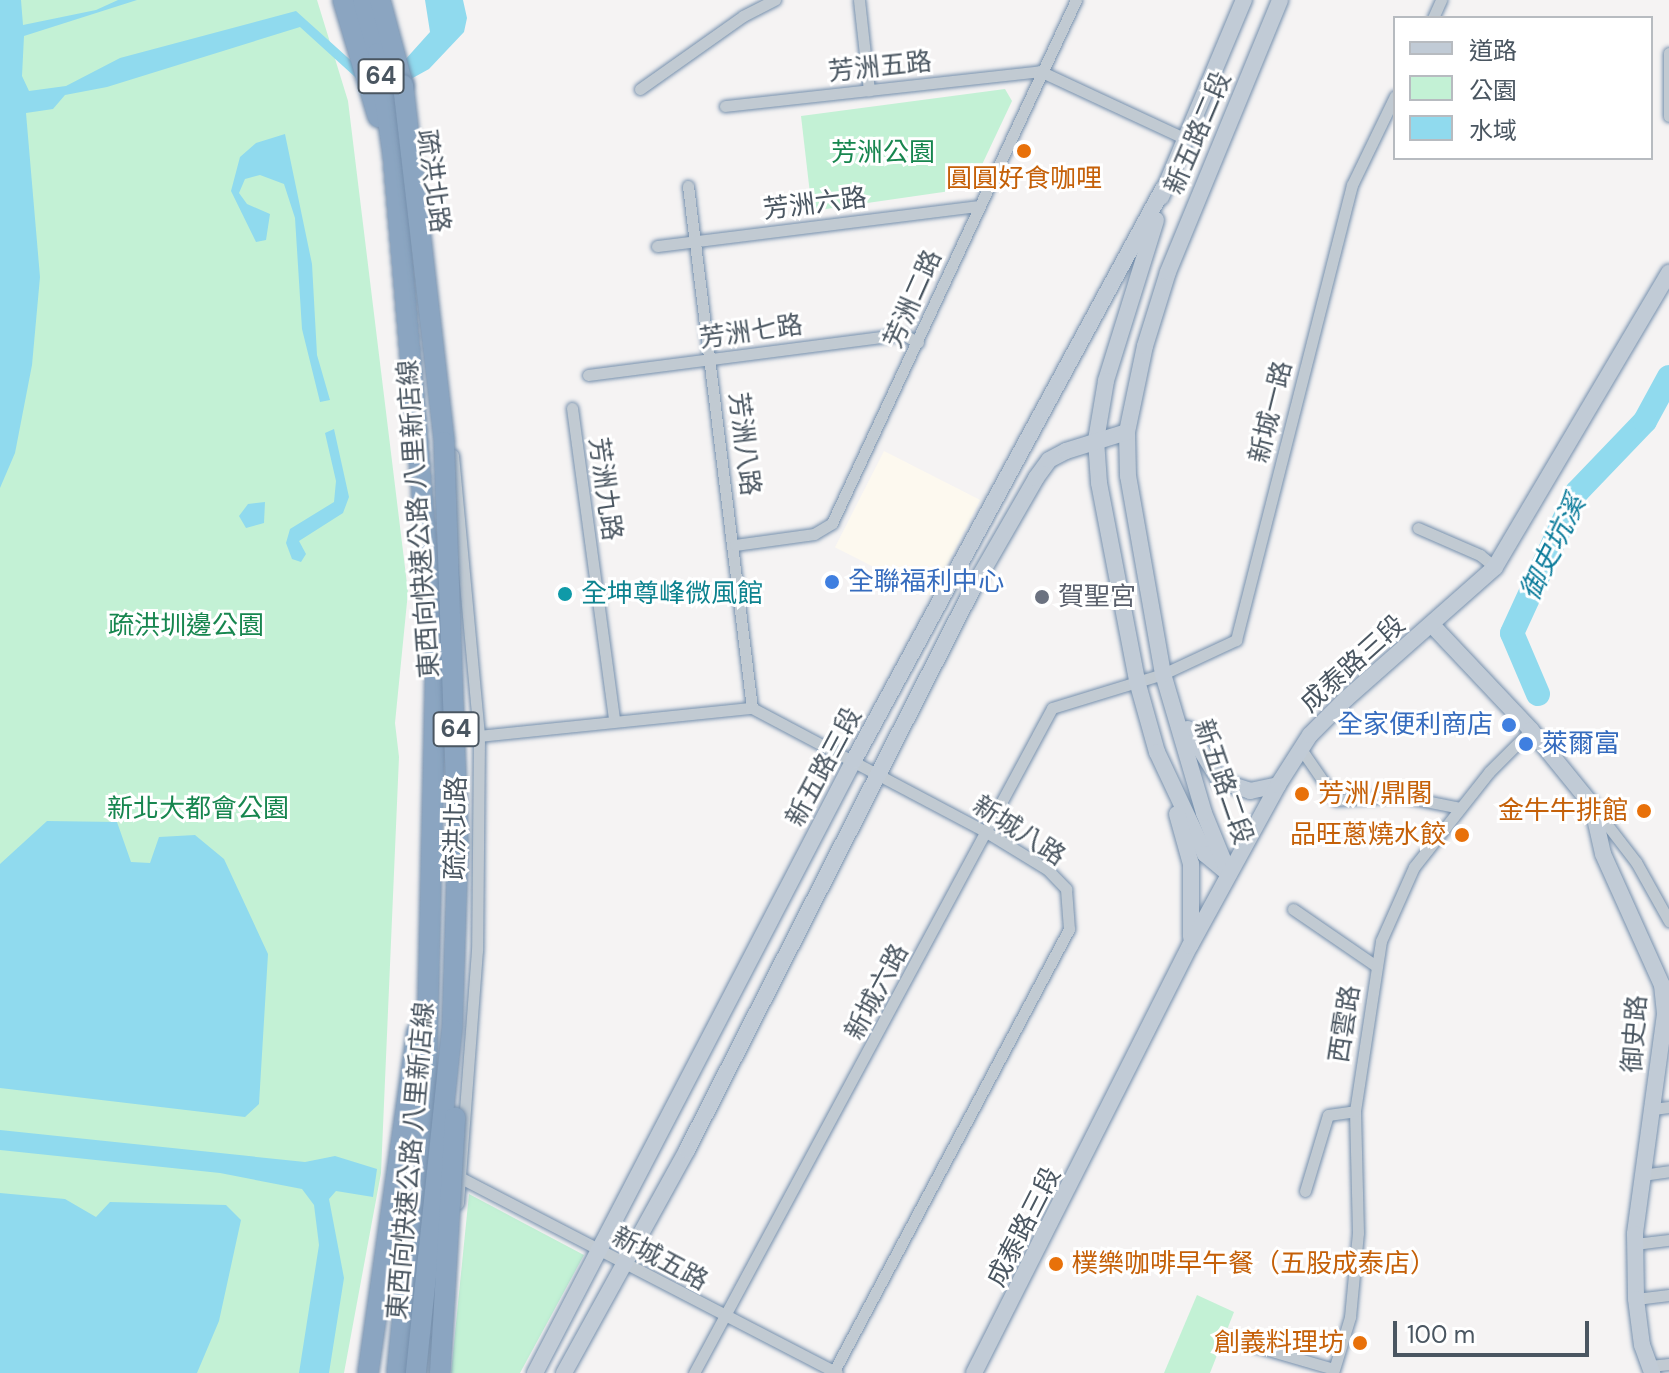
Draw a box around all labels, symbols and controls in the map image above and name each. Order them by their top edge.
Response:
legend [1393,16,1653,160]
text: 道路 [1469,35,1517,66]
street label: 芳洲五路 [827,46,933,88]
road number: 64 [357,56,405,96]
street label: 新五路二段 [1158,67,1238,199]
text: 公園 [1469,75,1517,106]
text: 水域 [1469,115,1517,146]
street label: 疏洪北路 [410,127,456,235]
park label: 芳洲公園 [831,137,935,169]
marker: 圓圓好食咖哩 [1015,142,1033,160]
place label: 圓圓好食咖哩 [946,163,1102,195]
street label: 芳洲六路 [761,182,869,226]
street label: 芳洲二路 [878,245,948,353]
street label: 芳洲七路 [697,309,805,355]
street label: 新城一路 [1243,358,1299,466]
street label: 東西向快速公路 八里新店線 [392,359,446,679]
street label: 芳洲八路 [722,390,766,498]
street label: 芳洲九路 [582,435,628,543]
water label: 御史坑溪 [1513,490,1593,606]
place label: 全聯福利中心 [848,566,1004,598]
marker: 全聯福利中心 [823,573,841,591]
place label: 全坤尊峰微風館 [581,578,763,610]
place label: 賀聖宮 [1058,581,1136,613]
marker: 全坤尊峰微風館 [556,585,574,603]
marker: 賀聖宮 [1033,588,1051,606]
street label: 成泰路三段 [1294,609,1412,719]
park label: 疏洪圳邊公園 [108,610,264,642]
street label: 新五路三段 [780,702,868,832]
road number: 64 [432,709,480,749]
place label: 全家便利商店 [1337,709,1493,741]
street label: 新五路二段 [1187,715,1259,849]
marker: 全家便利商店 [1500,716,1518,734]
place label: 萊爾富 [1542,728,1620,760]
marker: 萊爾富 [1517,735,1535,753]
street label: 疏洪北路 [439,776,473,880]
place label: 芳洲/鼎閣 [1318,778,1432,810]
marker: 芳洲/鼎閣 [1293,785,1311,803]
street label: 新城八路 [967,790,1071,872]
park label: 新北大都會公園 [107,793,289,825]
place label: 金牛牛排館 [1498,795,1628,827]
marker: 金牛牛排館 [1635,802,1653,820]
place label: 品旺蔥燒水餃 [1290,819,1446,851]
marker: 品旺蔥燒水餃 [1453,826,1471,844]
street label: 新城六路 [839,939,915,1045]
street label: 西雲路 [1323,983,1367,1065]
street label: 御史路 [1617,994,1653,1074]
street label: 東西向快速公路 八里新店線 [382,1001,440,1321]
street label: 成泰路三段 [981,1162,1067,1292]
street label: 新城五路 [607,1221,713,1297]
place label: 樸樂咖啡早午餐（五股成泰店） [1072,1248,1436,1280]
marker: 樸樂咖啡早午餐（五股成泰店） [1047,1255,1065,1273]
scale bar [1397,1305,1593,1355]
text: 100 m [1407,1319,1475,1350]
place label: 創義料理坊 [1214,1327,1344,1359]
marker: 創義料理坊 [1351,1334,1369,1352]

